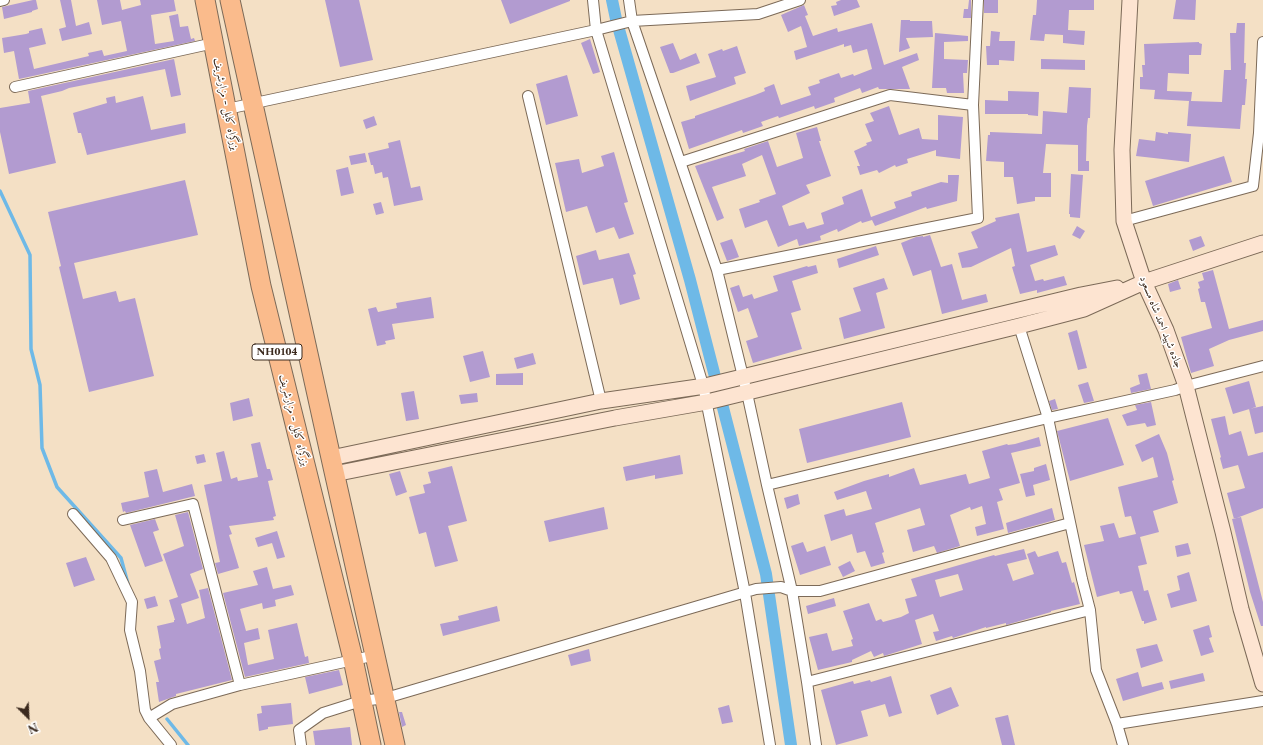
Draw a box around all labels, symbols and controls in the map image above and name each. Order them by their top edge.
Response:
street label: بزرگراه کابل - مزارشریف [211,57,241,151]
street label: جاده شهيد احمد شاه مسعود [1136,274,1186,370]
road number: NH0104 [252,344,302,360]
street label: بزرگراه کابل - مزارشریف [276,373,312,467]
north arrow [8,697,48,737]
text: N [26,720,40,736]

